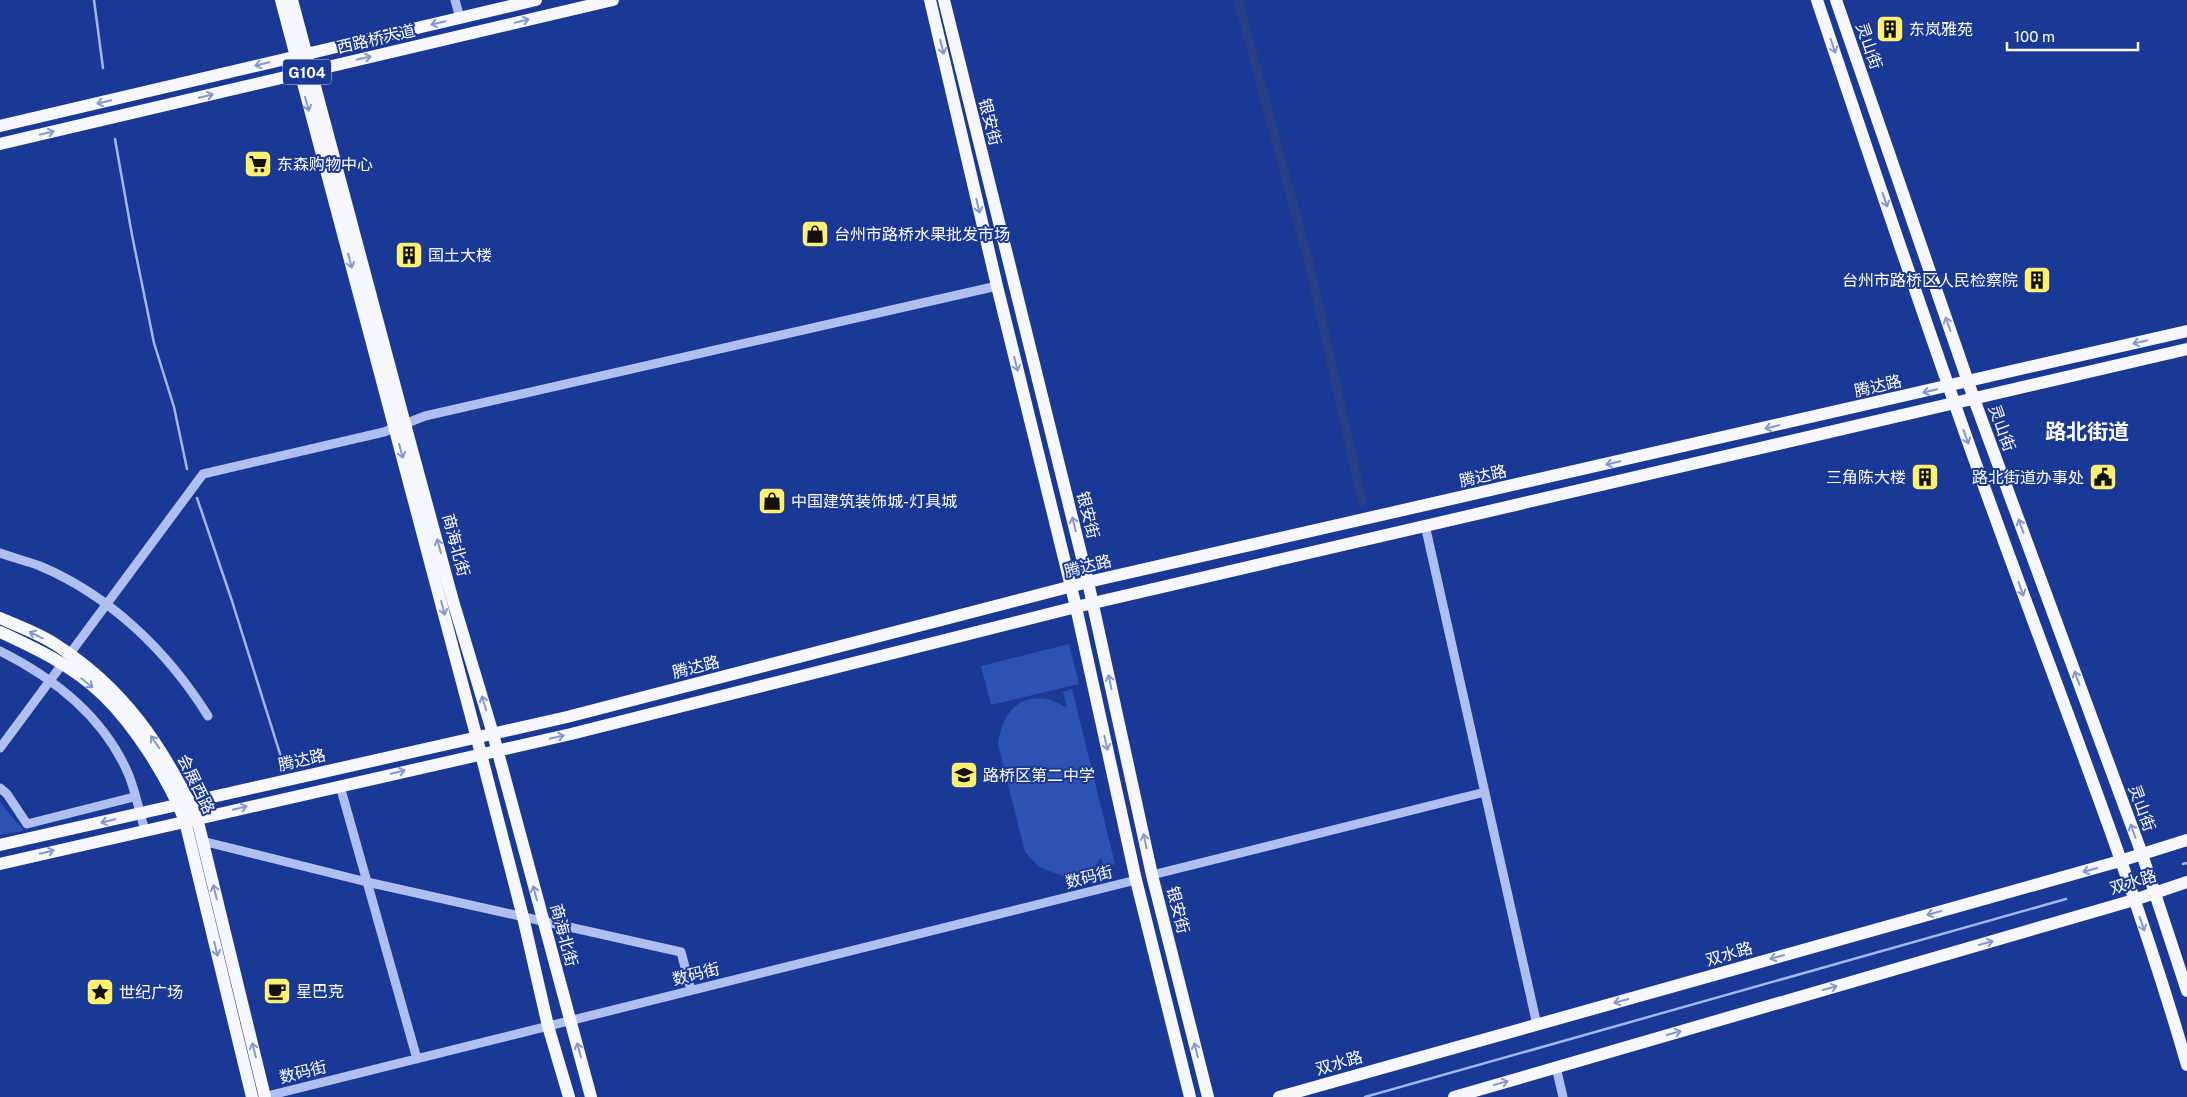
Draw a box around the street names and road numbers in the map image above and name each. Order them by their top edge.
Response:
street label: 灵山街 [1852,20,1886,72]
street label: 西路桥大道 [335,21,417,57]
road number: G104 [283,60,331,84]
street label: 银安街 [975,96,1005,148]
street label: 腾达路 [1852,371,1904,401]
street label: 灵山街 [1985,402,2019,454]
street label: 腾达路 [1457,461,1509,491]
street label: 银安街 [1073,489,1103,541]
street label: 商海北街 [439,512,473,578]
street label: 腾达路 [1062,551,1114,581]
street label: 腾达路 [670,652,722,682]
street label: 腾达路 [276,745,328,775]
street label: 会展西路 [173,751,219,817]
street label: 灵山街 [2125,782,2159,834]
street label: 数码街 [1063,862,1115,892]
street label: 双水路 [2107,866,2159,898]
street label: 银安街 [1163,884,1193,936]
street label: 商海北街 [547,902,581,968]
street label: 双水路 [1703,938,1755,970]
street label: 数码街 [670,959,722,989]
street label: 双水路 [1313,1047,1365,1079]
street label: 数码街 [277,1057,329,1087]

